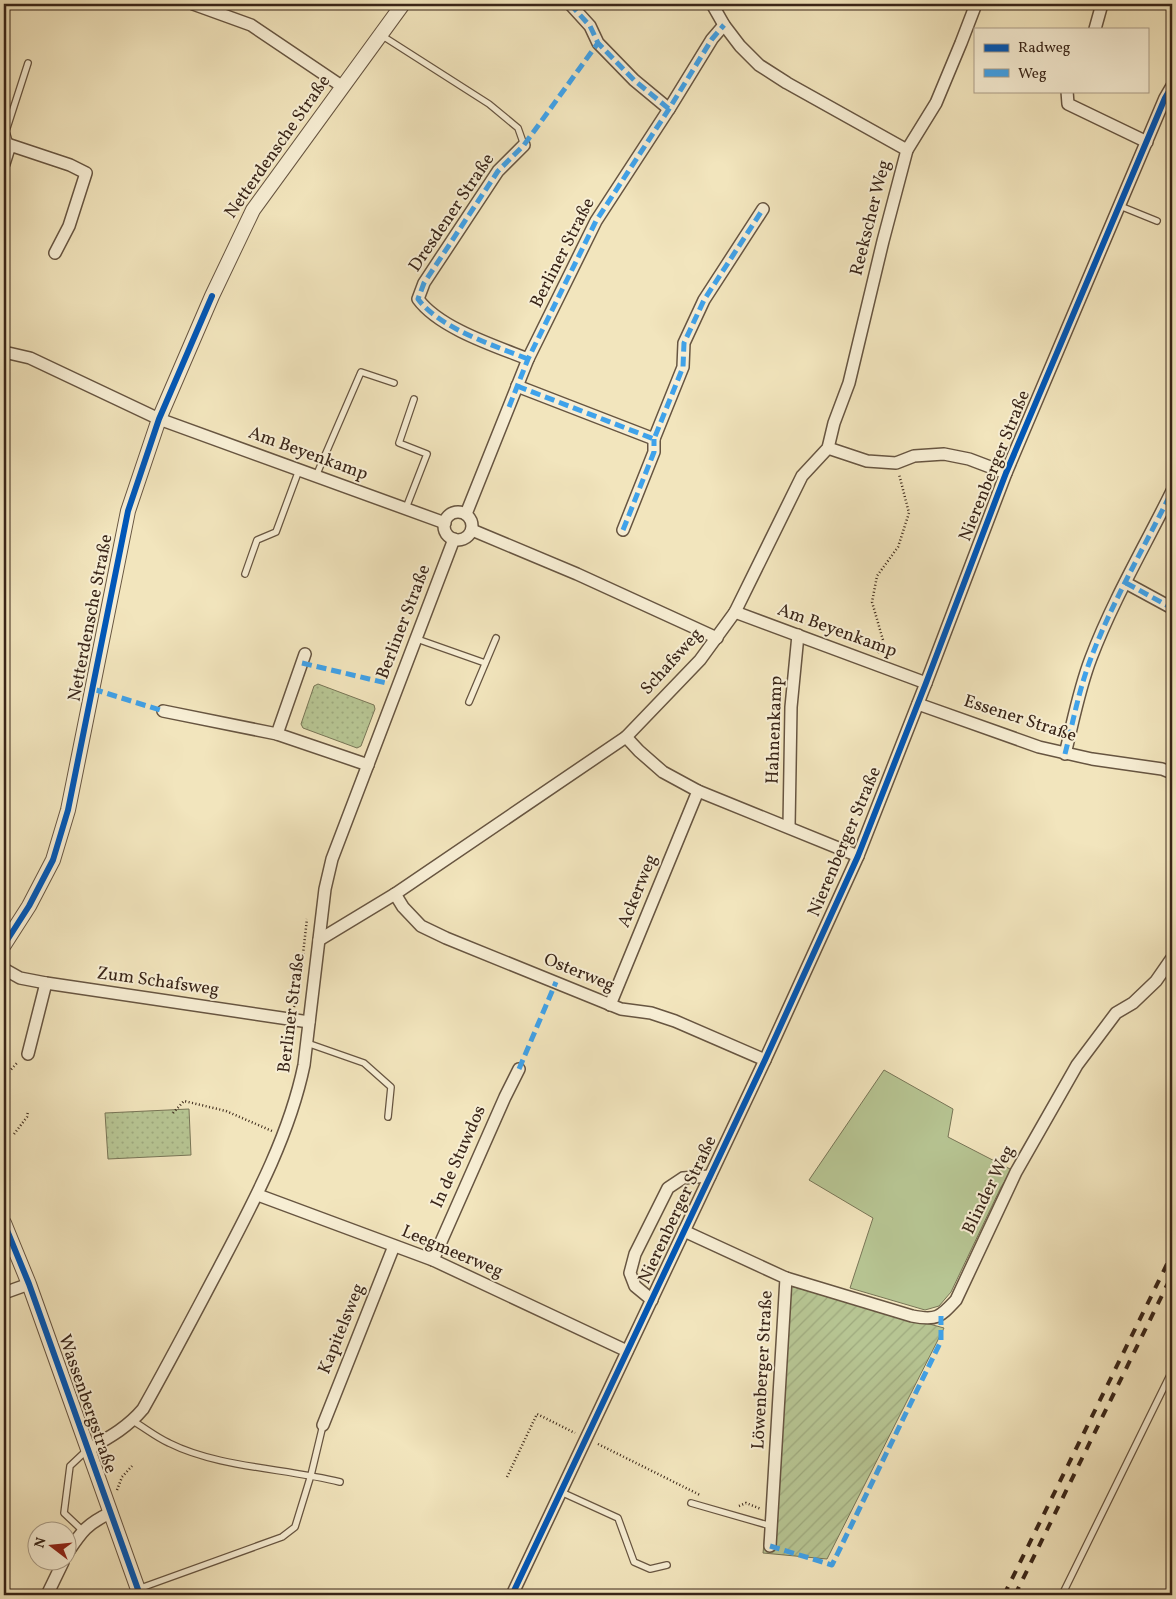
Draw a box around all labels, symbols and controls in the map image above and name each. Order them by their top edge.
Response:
legend [974,28,1148,92]
text: Radweg [1018,38,1071,59]
text: Weg [1018,64,1047,85]
street label: Netterdensche Straße [219,70,337,224]
street label: Dresdener Straße [403,149,501,277]
street label: Reekscher Weg [845,158,897,278]
street label: Berliner Straße [524,194,602,312]
street label: Nierenberger Straße [953,387,1037,545]
street label: Am Beyenkamp [245,421,371,487]
street label: Netterdensche Straße [63,532,119,704]
street label: Berliner Straße [371,561,437,683]
street label: Am Beyenkamp [774,598,900,664]
street label: Schafsweg [635,623,709,701]
street label: Hahnenkamp [761,675,789,785]
street label: Essener Straße [960,689,1080,749]
street label: Nierenberger Straße [802,763,888,921]
street label: Ackerweg [612,851,664,931]
street label: Osterweg [540,947,618,999]
street label: Berliner Straße [272,952,312,1074]
street label: Zum Schafsweg [95,961,221,1003]
street label: In de Stuwdos [425,1102,493,1212]
street label: Nierenberger Straße [633,1132,723,1288]
street label: Blinder Weg [957,1141,1021,1239]
street label: Leegmeerweg [397,1219,507,1285]
street label: Kapitelsweg [312,1280,372,1378]
street label: Löwenberger Straße [746,1290,780,1450]
street label: Wassenbergstraße [52,1331,122,1477]
north arrow [28,1522,78,1572]
text: N [30,1535,51,1550]

